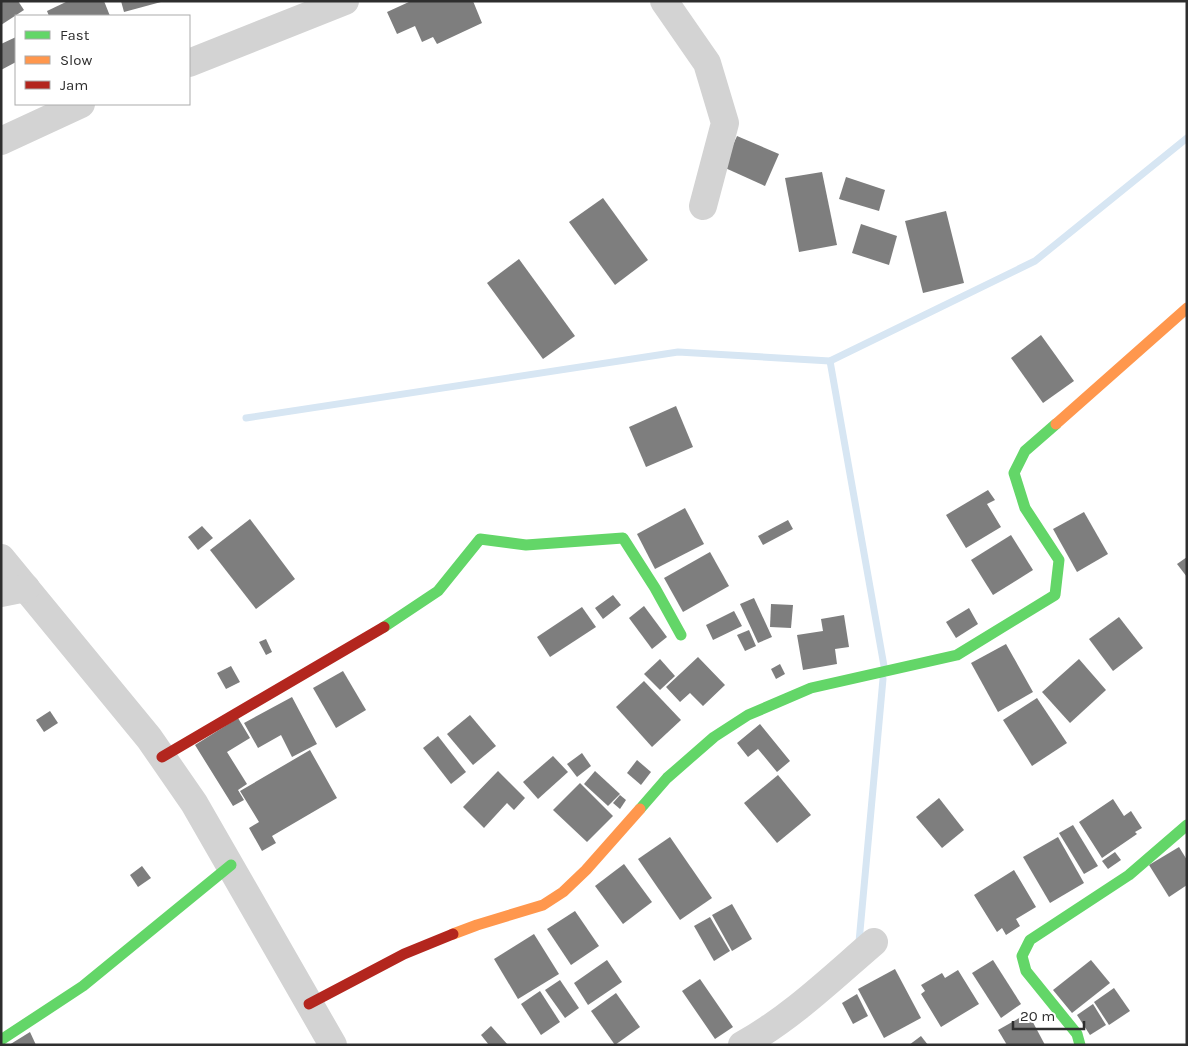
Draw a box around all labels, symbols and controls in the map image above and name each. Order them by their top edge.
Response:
legend [15,15,190,105]
text: Fast [60,26,90,44]
text: Slow [60,51,92,69]
text: Jam [60,76,88,94]
scale bar [1013,998,1084,1030]
text: 20 m [1020,1007,1055,1025]

